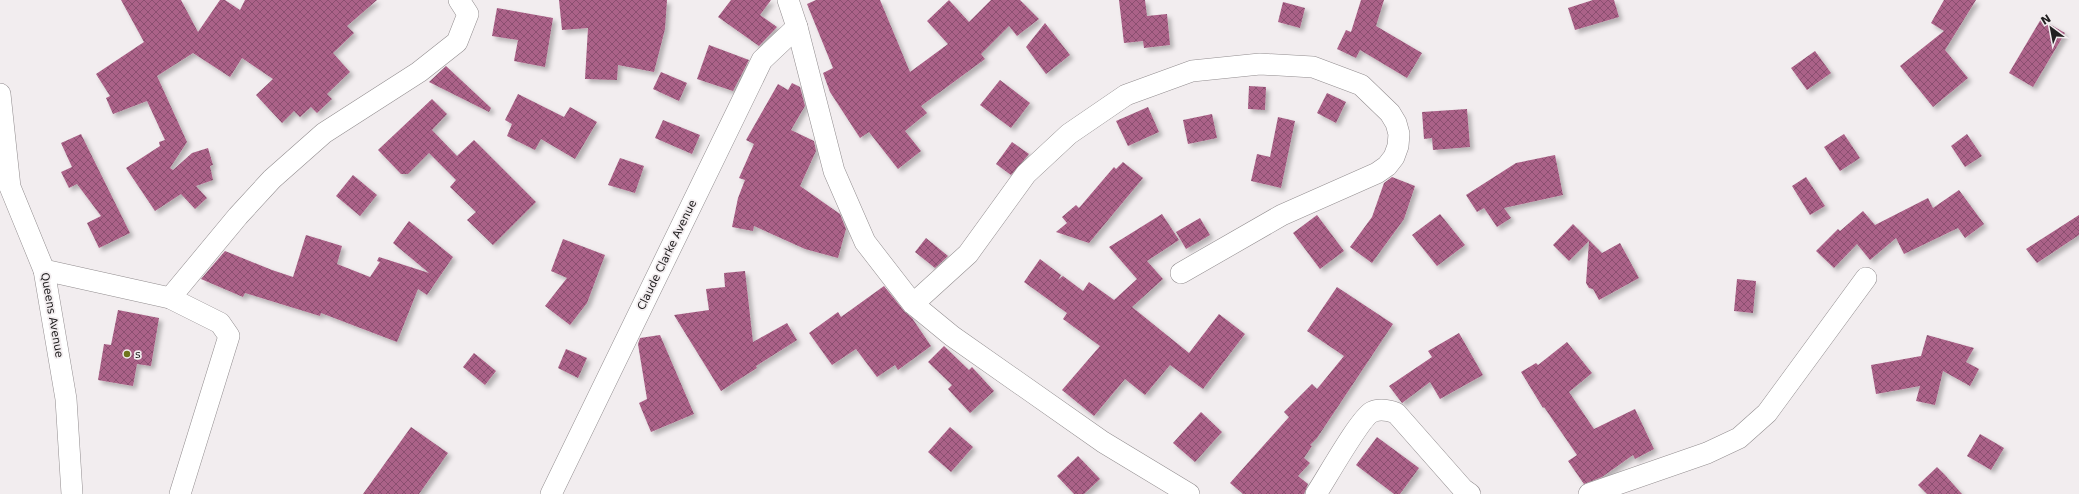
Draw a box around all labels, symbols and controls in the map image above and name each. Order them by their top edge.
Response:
north arrow [2031,8,2071,48]
text: N [2039,12,2053,28]
street label: Claude Clarke Avenue [635,198,699,312]
street label: Queens Avenue [38,271,66,359]
place label: s [135,348,141,361]
marker: s [122,349,132,359]

